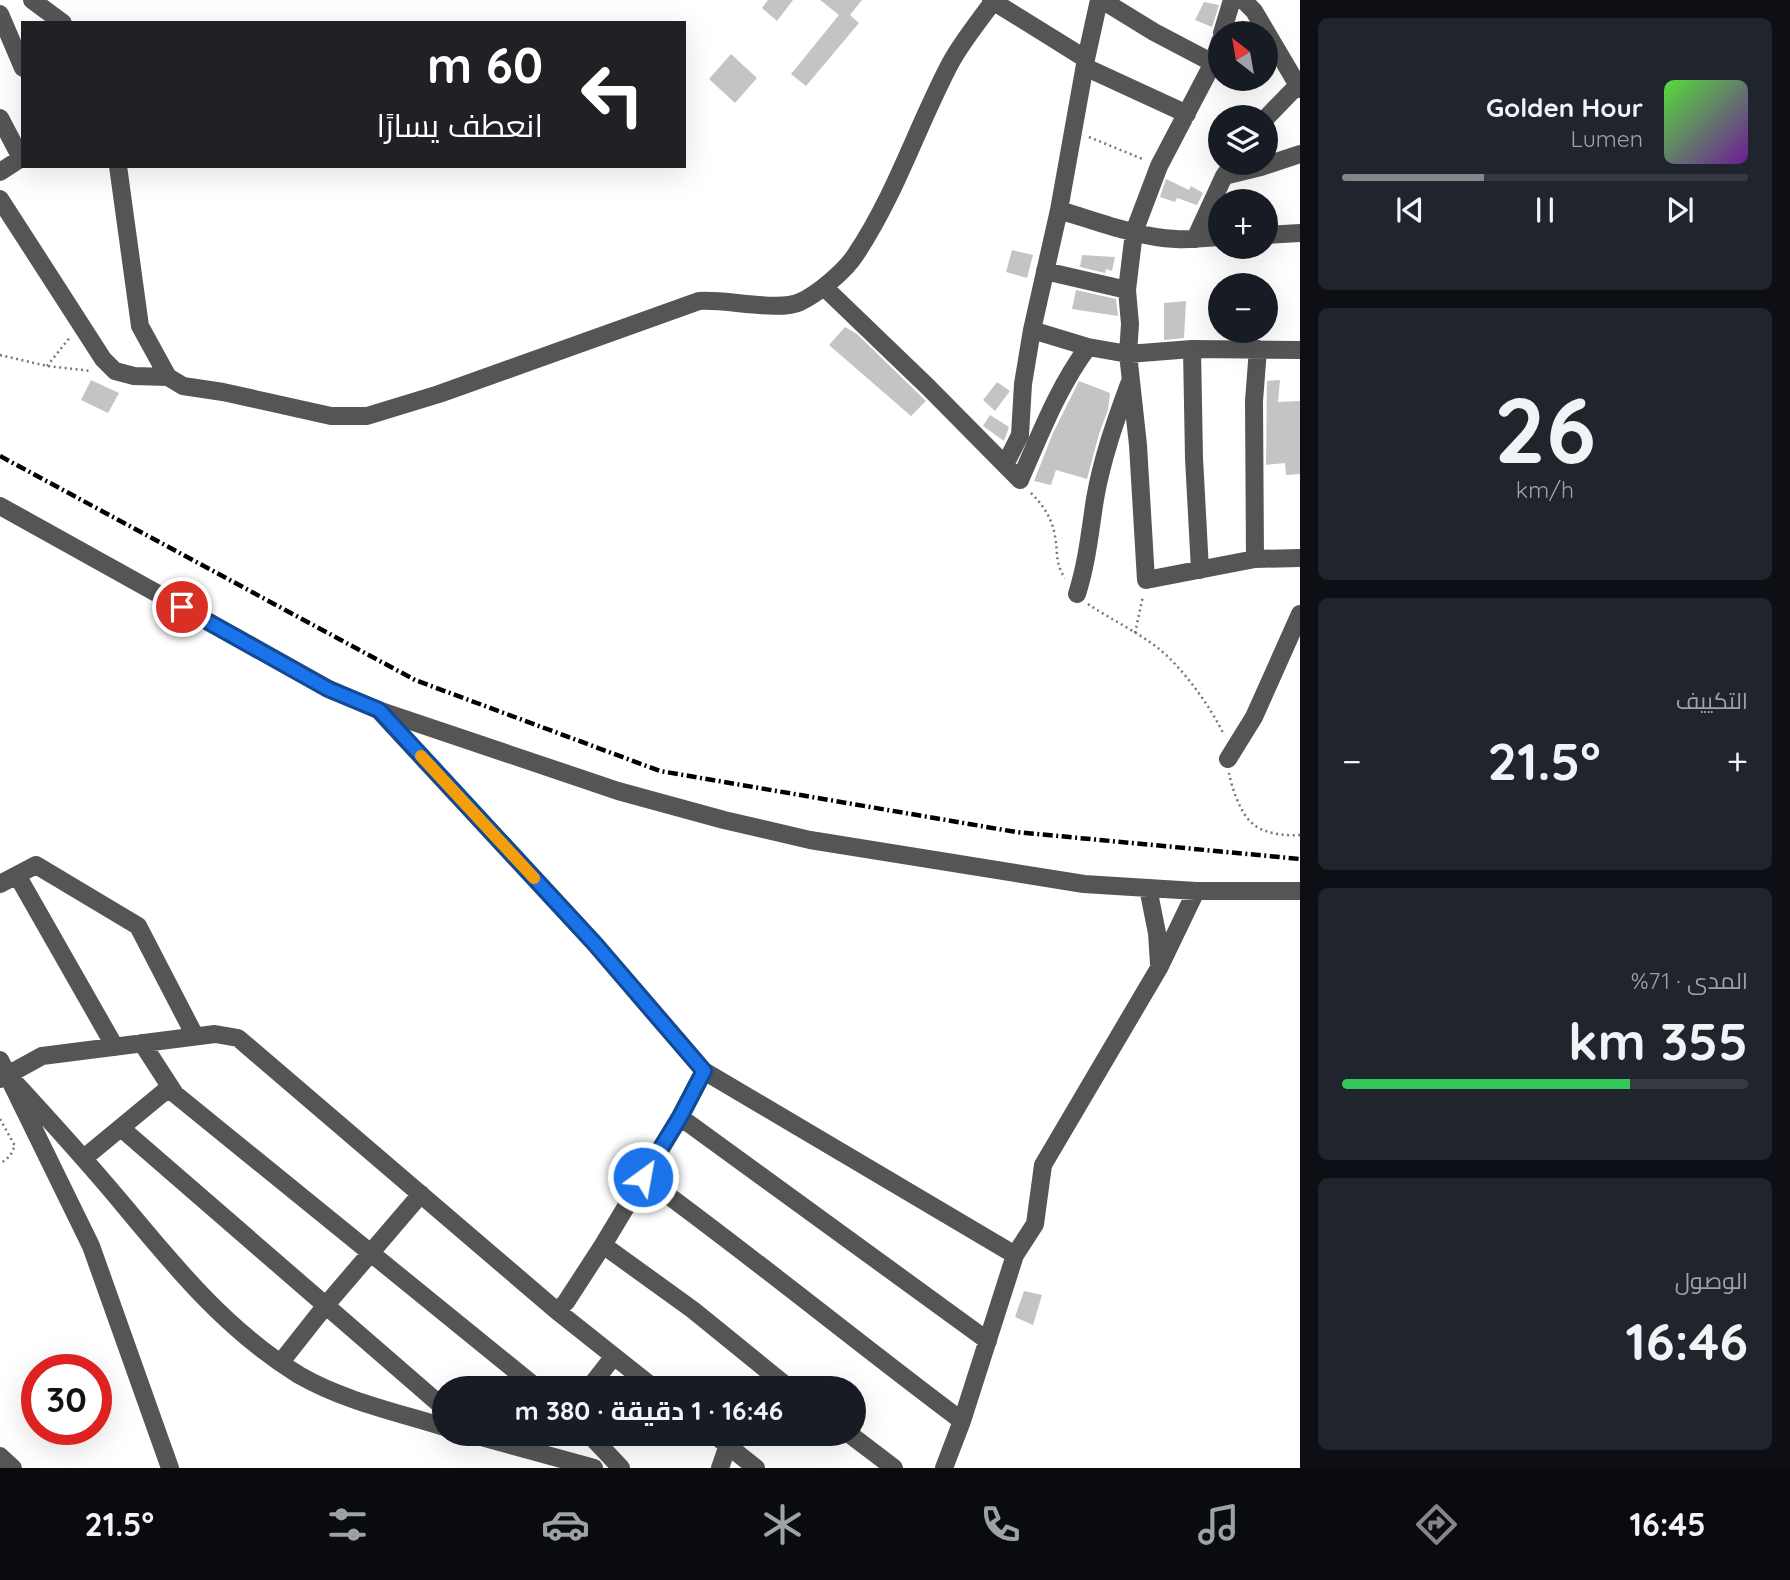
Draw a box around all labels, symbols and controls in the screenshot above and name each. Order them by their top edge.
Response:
north arrow [1208,21,1278,91]
map controls [1208,21,1278,343]
text: 60 m [427,34,543,95]
icon: left [567,49,658,140]
text: Golden Hour [1486,91,1643,124]
text: انعطف يسارًا [377,105,543,145]
button: layers [1208,105,1278,175]
text: Lumen [1570,124,1643,153]
button: + [1208,189,1278,259]
icon: previous [1391,191,1429,229]
icon: pause [1526,191,1564,229]
icon: next [1661,191,1699,229]
button: − [1208,273,1278,343]
text: 26 [1494,372,1596,486]
text: km/h [1516,475,1574,504]
pin [152,577,212,637]
icon: arrive [163,588,201,626]
text: التكييف [1676,686,1748,715]
text: 21.5° [1488,728,1601,793]
text: − [1342,737,1362,785]
text: + [1727,737,1748,785]
text: المدى · 71% [1631,966,1748,995]
text: 355 km [1568,1008,1748,1073]
position arrow [606,1140,680,1214]
text: الوصول [1675,1266,1748,1295]
text: 16:46 [1625,1308,1748,1373]
speed limit sign: 30 [21,1354,112,1445]
text: 16:46 · 1 دقيقة · 380 m [515,1394,783,1427]
icon: filters [323,1500,372,1549]
icon: car [541,1500,590,1549]
icon: climate [758,1500,807,1549]
icon: phone [976,1500,1025,1549]
icon: music [1194,1500,1243,1549]
icon: directions [1412,1500,1461,1549]
text: 21.5° [84,1504,154,1544]
text: 16:45 [1629,1504,1706,1544]

